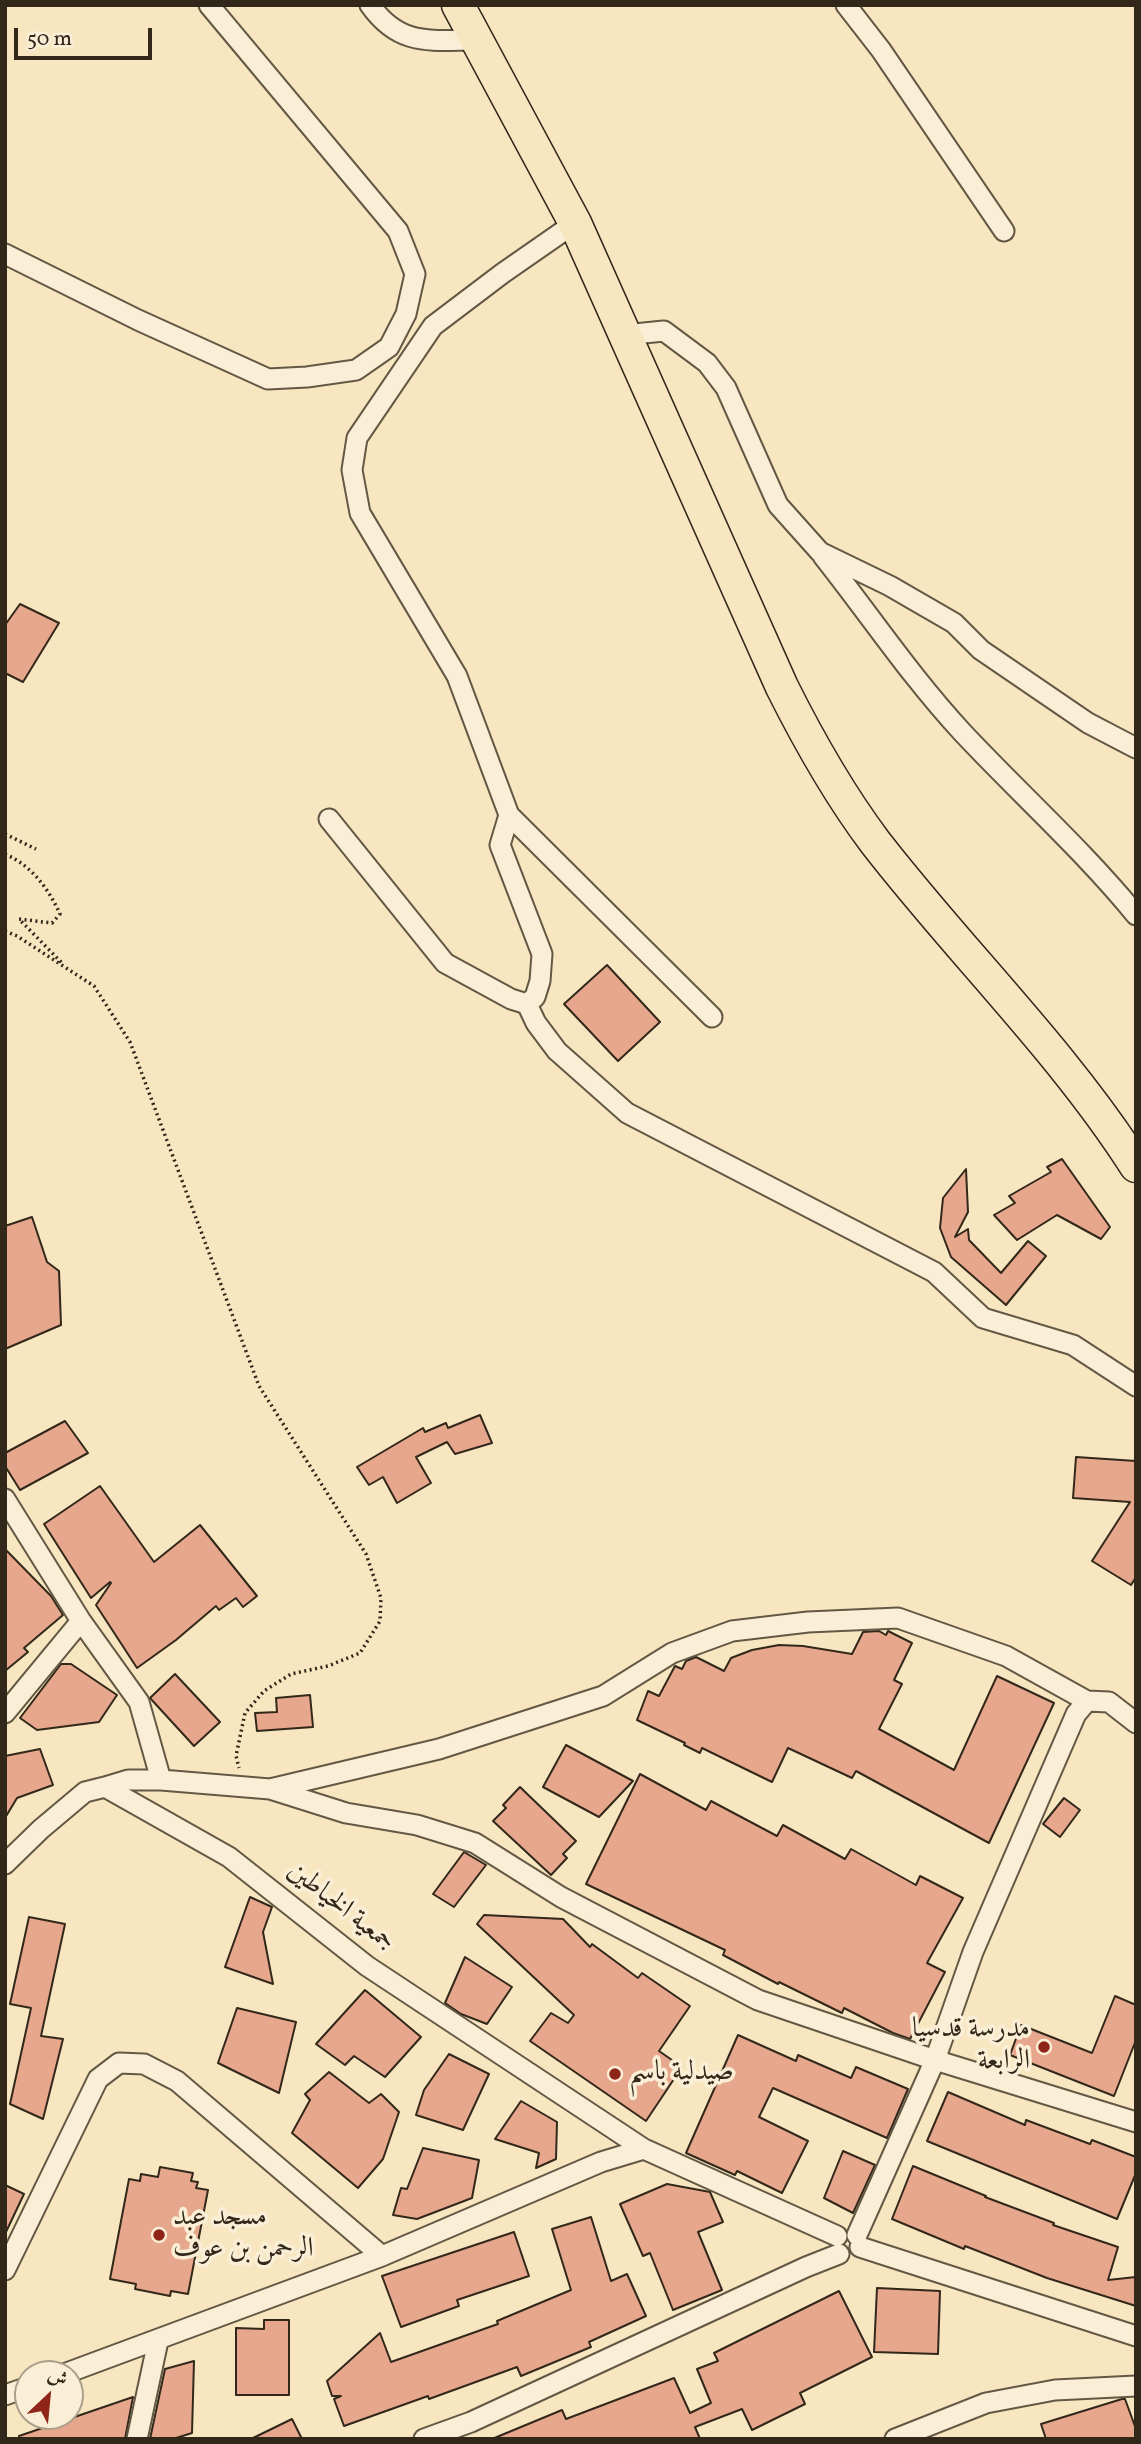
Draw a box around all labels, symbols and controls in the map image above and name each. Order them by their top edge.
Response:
scale bar [18,14,156,58]
text: 50 m [27,25,72,54]
street label: جمعية الخياطين [279,1855,401,1961]
place label: مدرسة قدسيا الرابعة [912,2014,1030,2080]
marker: مدرسة قدسيا الرابعة [1036,2039,1052,2055]
place label: صيدلية باسم [629,2057,734,2091]
marker: صيدلية باسم [607,2066,623,2082]
place label: مسجد عبد الرحمن بن عوف [173,2202,314,2268]
marker: مسجد عبد الرحمن بن عوف [151,2227,167,2243]
north arrow [14,2360,84,2430]
text: ش [43,2362,71,2394]

